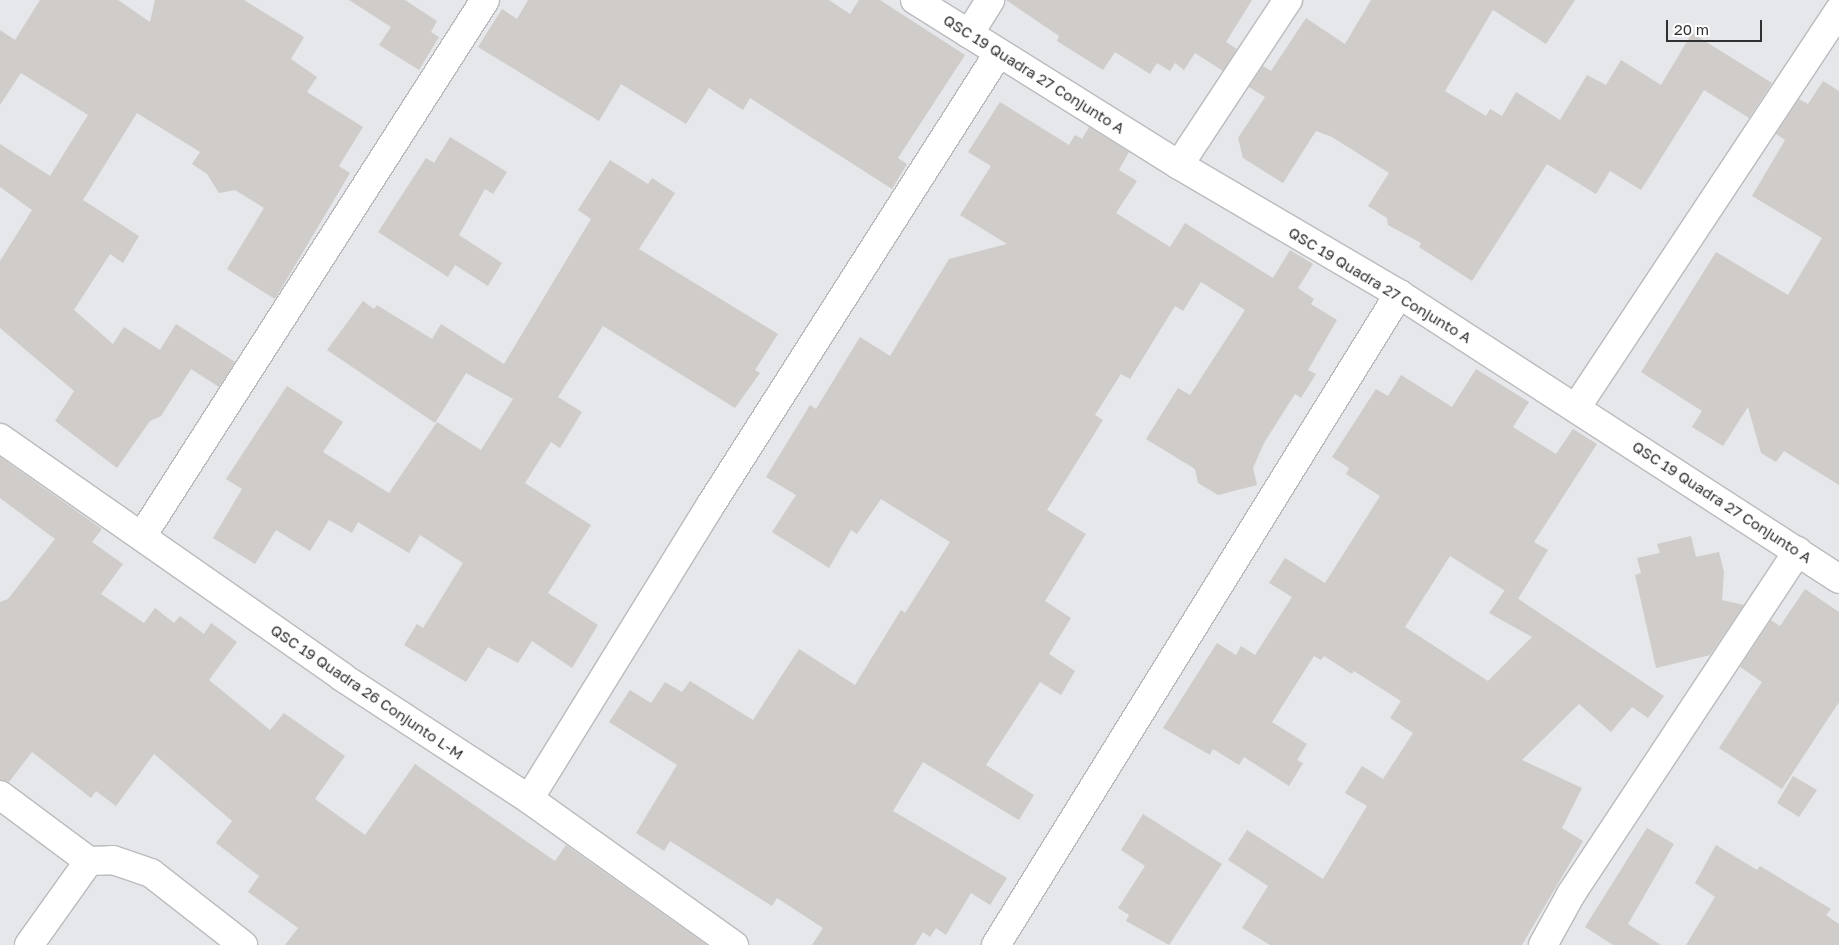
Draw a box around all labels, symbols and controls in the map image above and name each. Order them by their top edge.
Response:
scale bar [1669,10,1765,42]
street label: QSC 19 Quadra 27 Conjunto A [940,11,1128,137]
text: 20 m [1674,20,1709,38]
street label: QSC 19 Quadra 27 Conjunto A [1285,223,1475,347]
street label: QSC 19 Quadra 27 Conjunto A [1629,437,1815,567]
street label: QSC 19 Quadra 26 Conjunto L-M [267,621,467,763]

